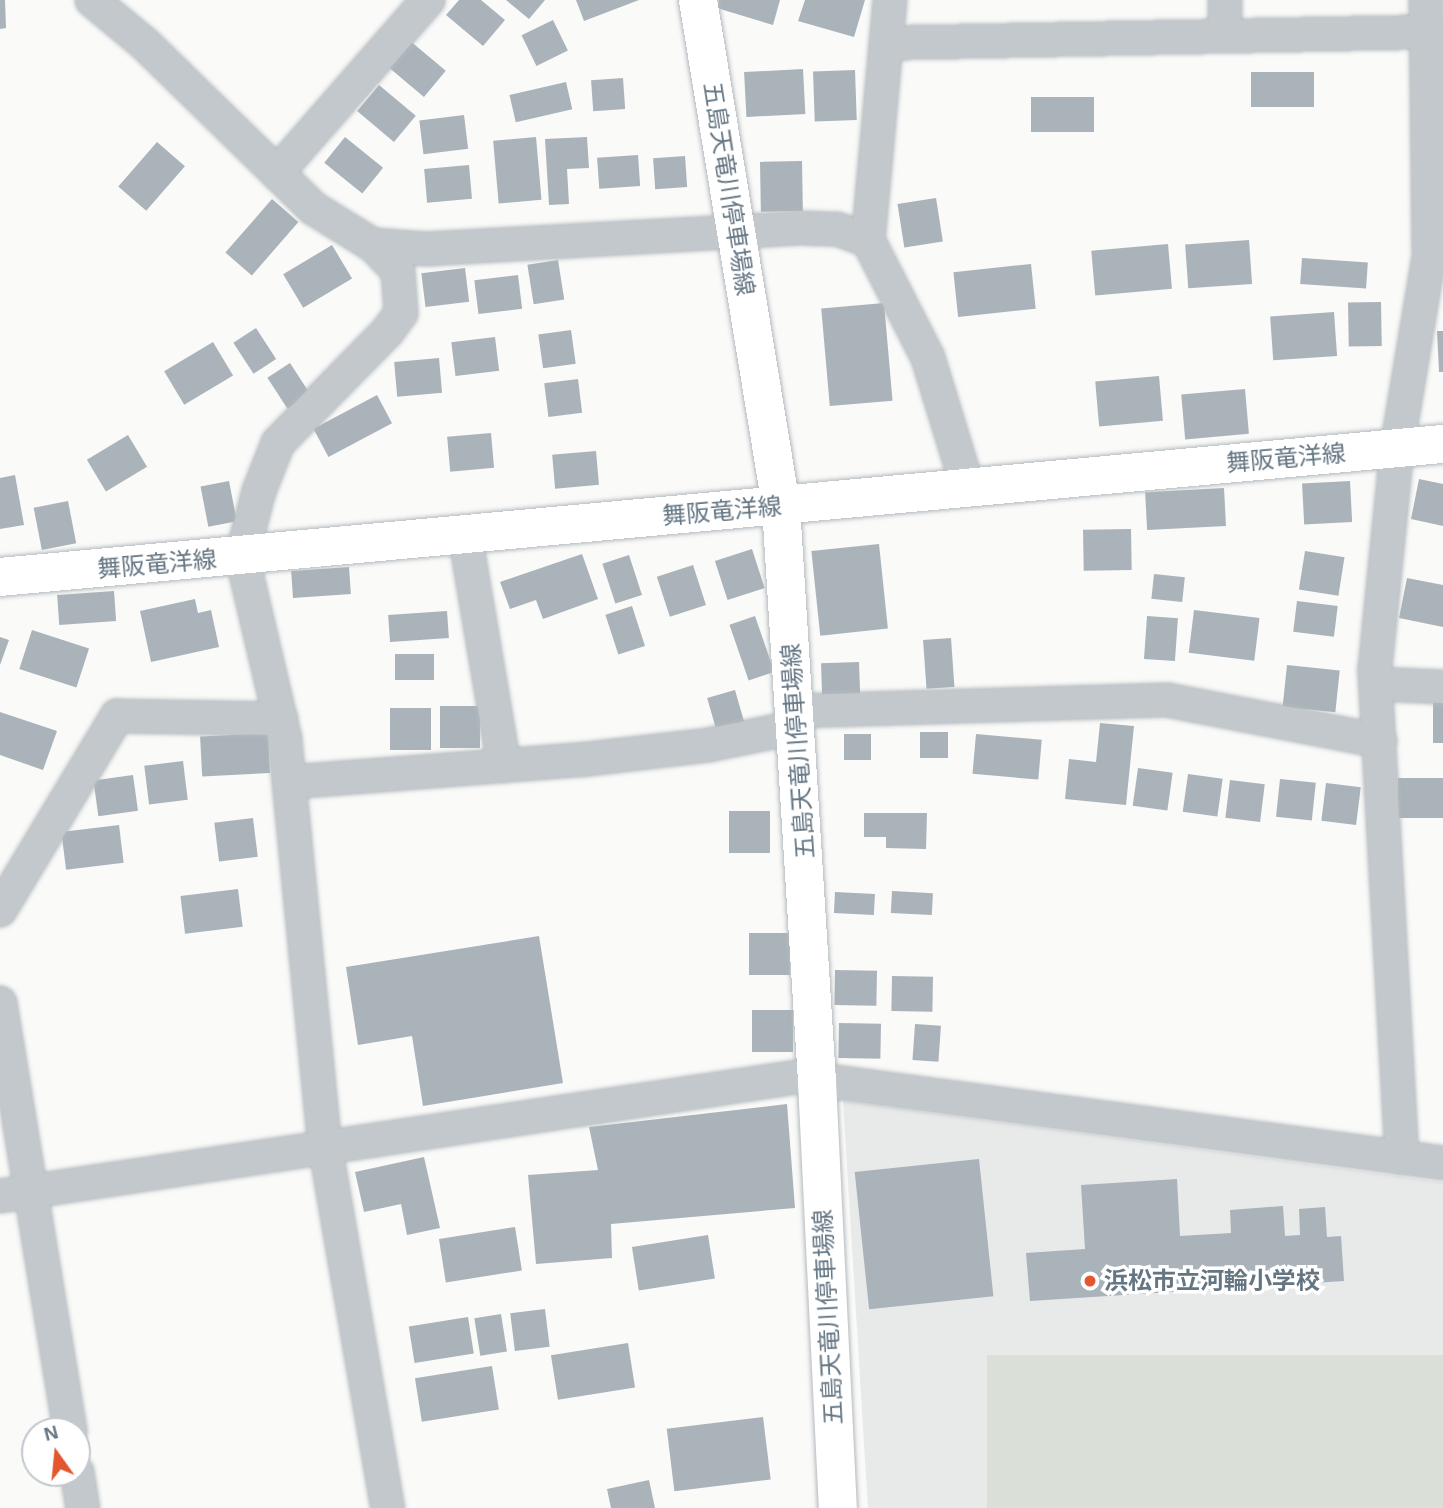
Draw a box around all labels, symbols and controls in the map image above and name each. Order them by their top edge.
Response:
street label: 五島天竜川停車場線 [698,80,760,298]
street label: 舞阪竜洋線 [1225,438,1347,478]
street label: 舞阪竜洋線 [661,491,783,531]
street label: 舞阪竜洋線 [96,544,218,584]
street label: 五島天竜川停車場線 [776,642,820,860]
street label: 五島天竜川停車場線 [808,1208,848,1426]
place label: 浜松市立河輪小学校 [1104,1267,1320,1295]
marker: 浜松市立河輪小学校 [1082,1273,1098,1289]
north arrow [21,1417,91,1487]
text: N [42,1421,60,1445]

